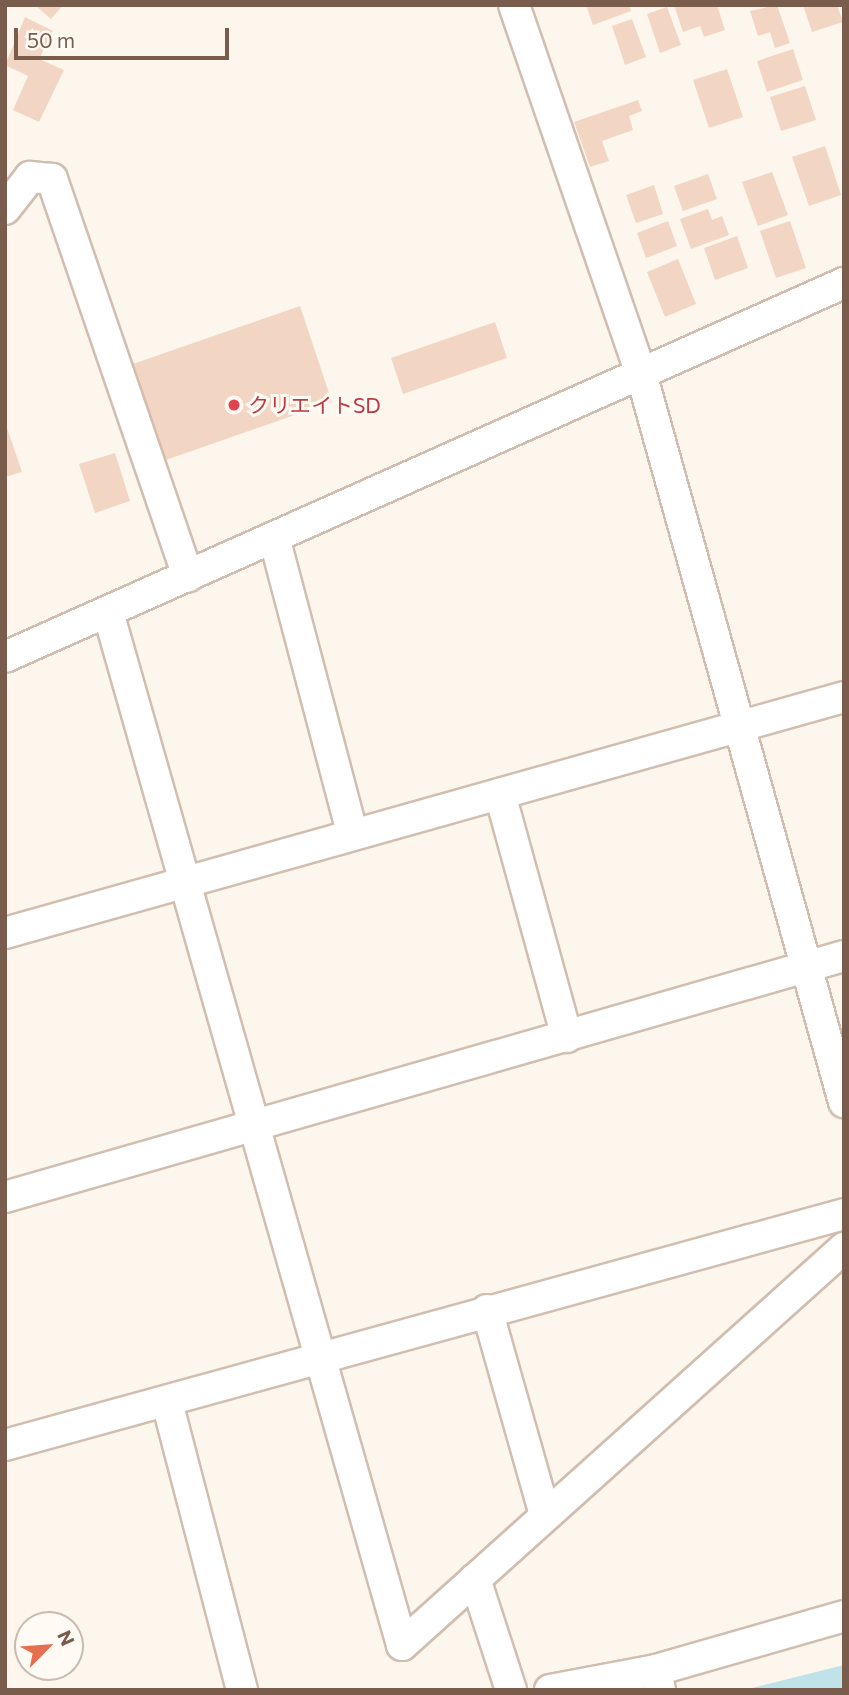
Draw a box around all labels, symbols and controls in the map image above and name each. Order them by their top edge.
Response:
scale bar [18,14,233,58]
text: 50 m [27,27,75,52]
place label: クリエイトSD [248,392,381,418]
marker: クリエイトSD [226,397,242,413]
north arrow [14,1611,84,1681]
text: N [53,1626,80,1649]

